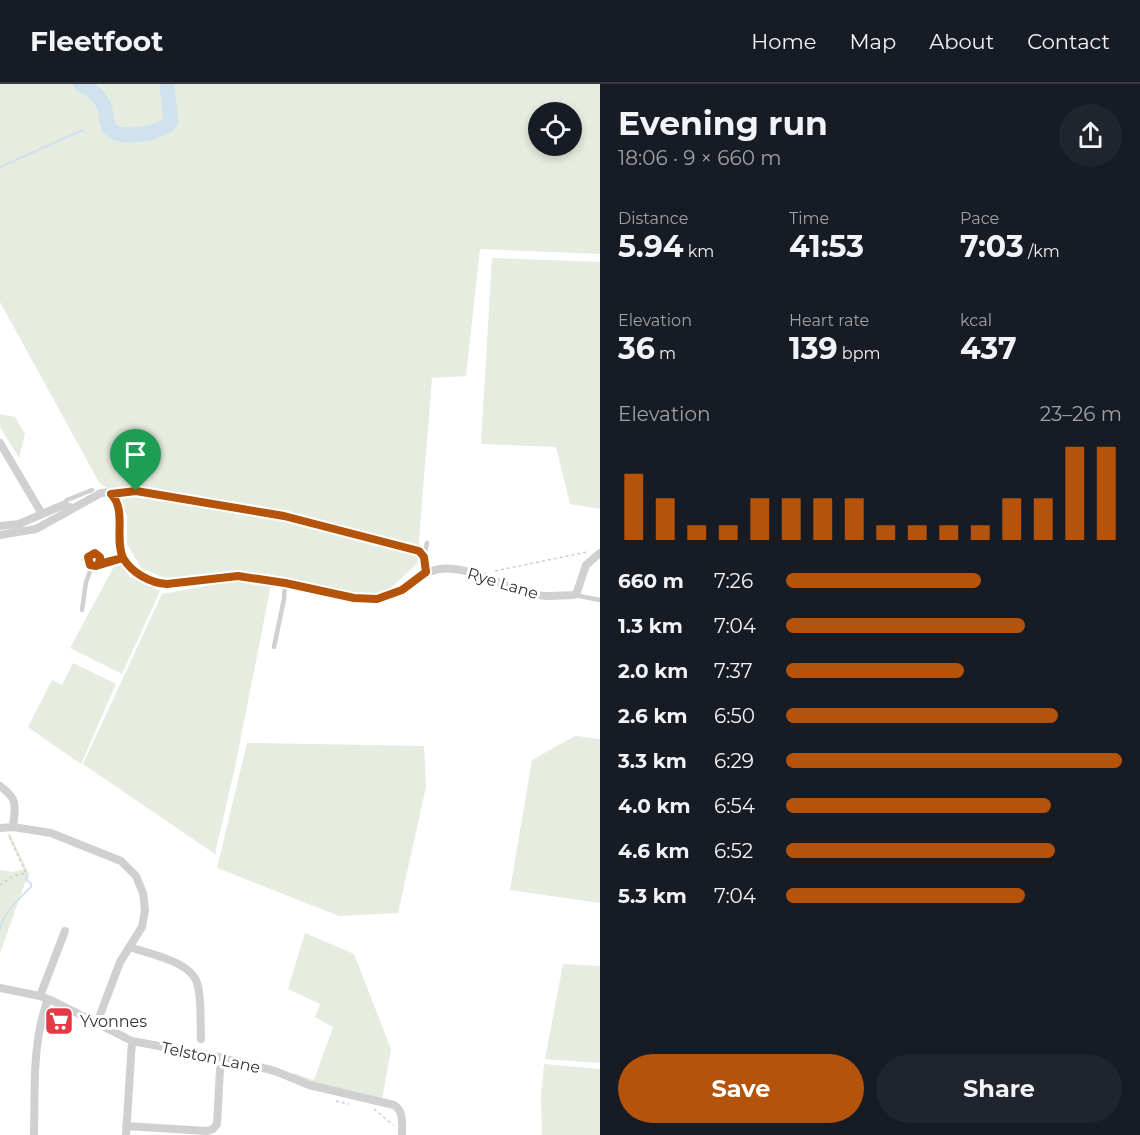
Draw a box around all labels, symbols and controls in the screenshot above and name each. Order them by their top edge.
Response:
text: Fleetfoot [30,24,163,58]
text: Home [751,29,816,54]
text: Map [849,29,896,54]
text: About [929,29,994,54]
text: Contact [1027,29,1110,54]
map controls [528,102,582,156]
button: locate [528,102,582,156]
text: Evening run [618,103,828,143]
button: share [1059,104,1122,167]
text: 18:06 · 9 × 660 m [618,146,781,170]
text: Distance [618,209,688,228]
text: Time [789,209,829,228]
text: Pace [960,209,999,228]
text: 5.94 [618,228,684,265]
text: 41:53 [789,228,864,265]
text: 7:03 [960,228,1024,265]
text: km [684,242,714,261]
text: /km [1024,242,1060,261]
text: Elevation [618,311,692,330]
text: Heart rate [789,311,869,330]
text: kcal [960,311,992,330]
text: 36 [618,330,655,367]
text: 139 [789,330,838,367]
text: 437 [960,330,1017,367]
text: m [655,344,676,363]
text: bpm [838,344,881,363]
text: Elevation [618,402,710,426]
text: 23–26 m [1040,402,1122,426]
pin [110,429,161,491]
icon: arrive [119,438,152,471]
street label: Rye Lane [465,564,541,603]
text: 660 m [618,569,684,593]
text: 7:26 [714,569,753,593]
text: 1.3 km [618,614,683,638]
text: 7:04 [714,614,756,638]
text: 2.0 km [618,659,688,683]
text: 7:37 [714,659,752,683]
text: 2.6 km [618,704,687,728]
text: 6:50 [714,704,755,728]
text: 3.3 km [618,749,687,773]
text: 6:29 [714,749,754,773]
text: 4.0 km [618,794,690,818]
text: 6:54 [714,794,755,818]
text: 4.6 km [618,839,690,863]
text: 6:52 [714,839,753,863]
text: 5.3 km [618,884,687,908]
text: 7:04 [714,884,756,908]
supermarket icon: Yvonnes [43,1005,75,1037]
place label: Yvonnes [80,1012,147,1031]
street label: Telston Lane [160,1038,262,1077]
button: Save [618,1054,864,1123]
button: Share [876,1054,1122,1123]

